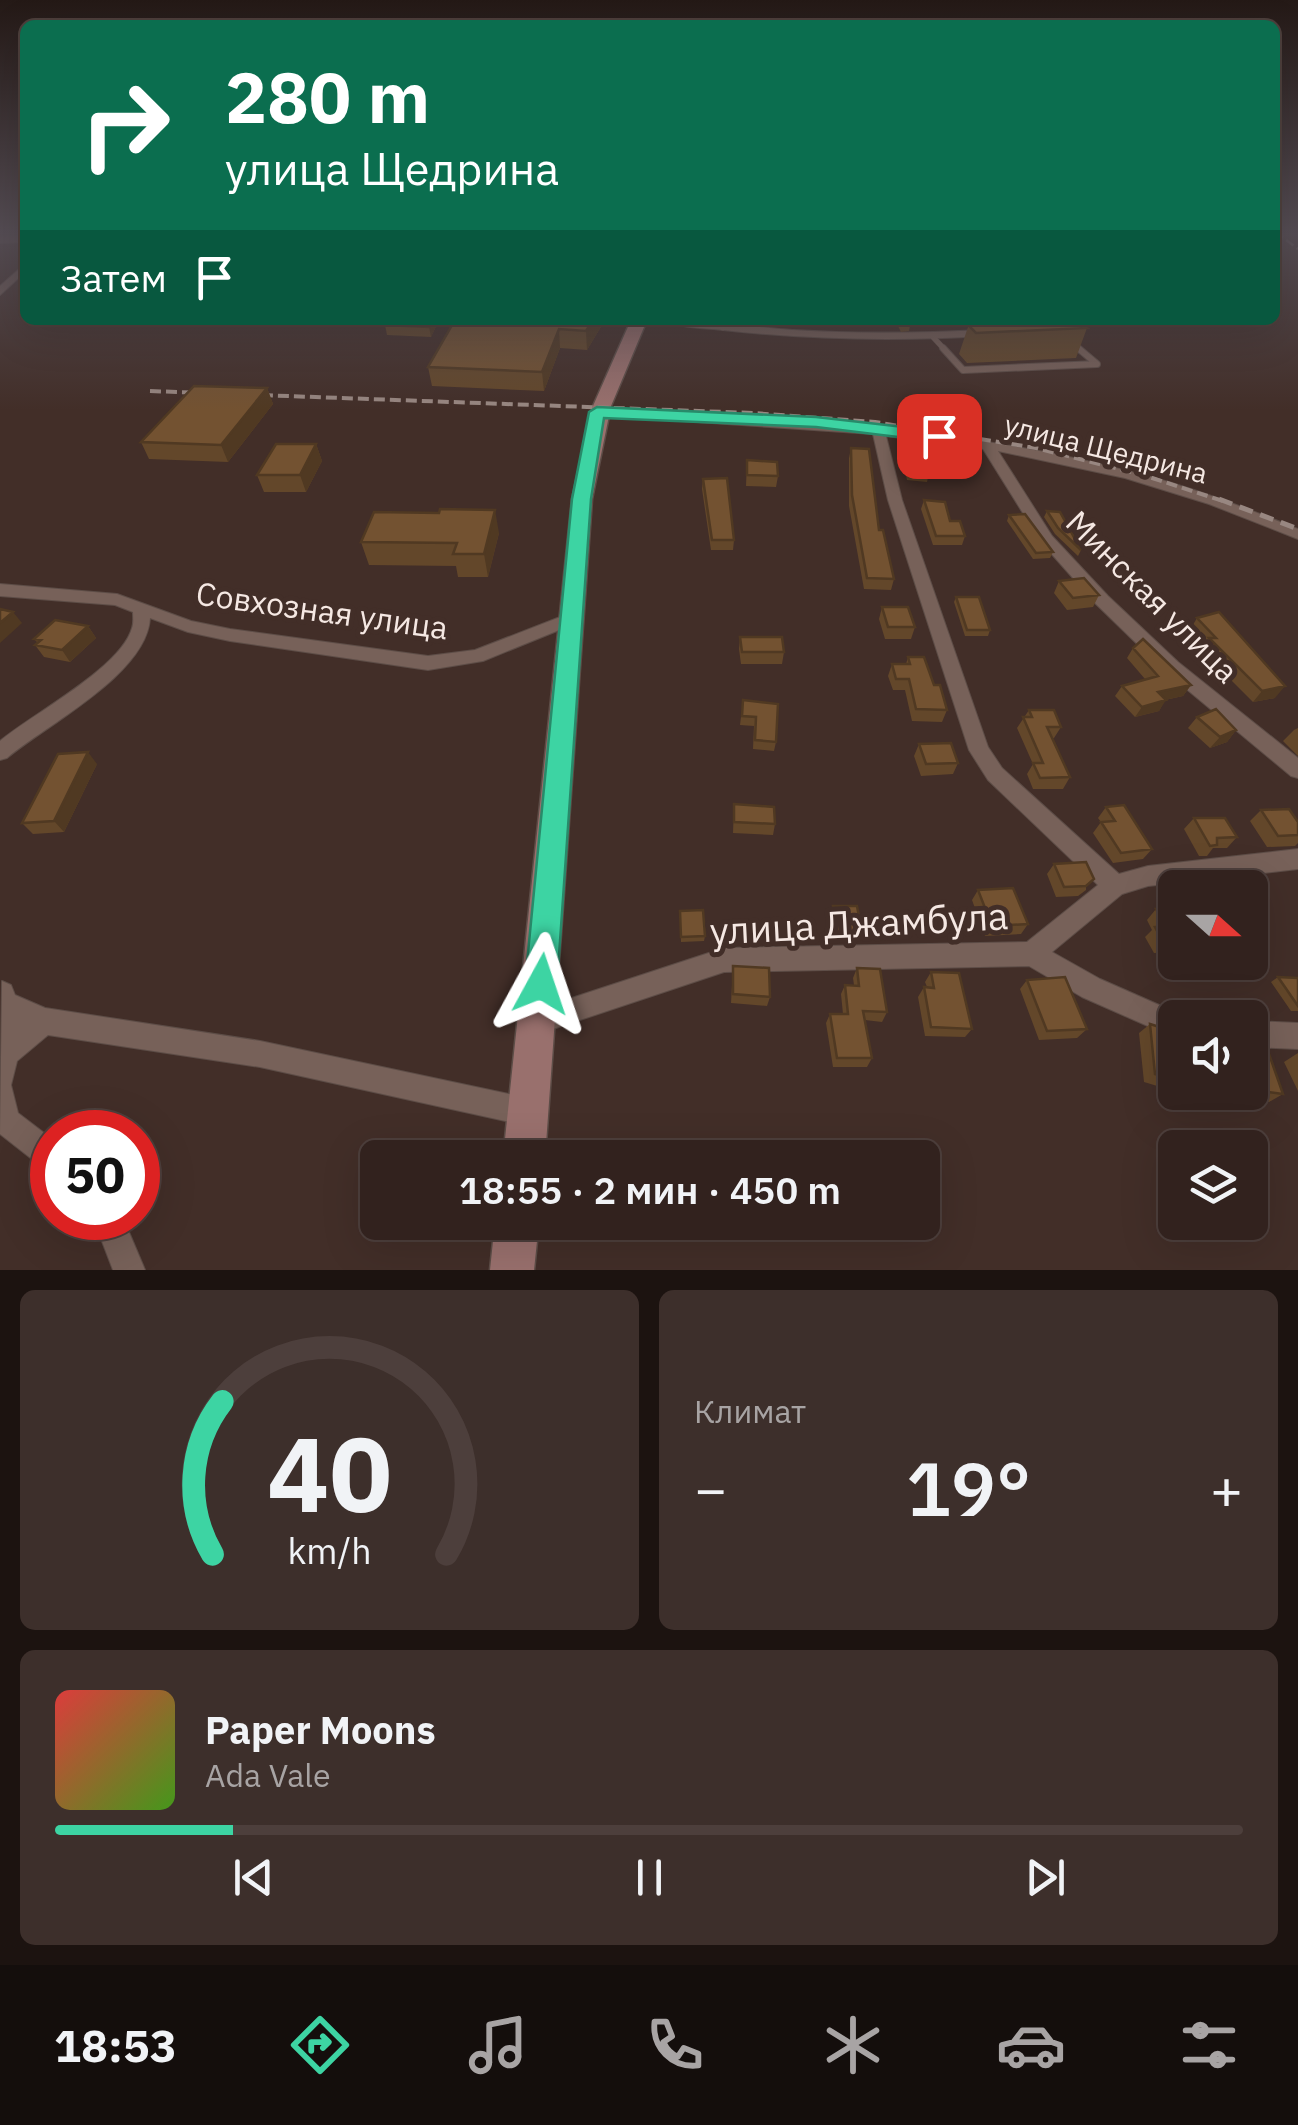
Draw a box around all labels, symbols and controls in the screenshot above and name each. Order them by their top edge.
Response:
text: 280 m [225,51,430,142]
icon: right [60,60,190,190]
text: улица Щедрина [225,139,559,197]
icon: arrive [187,250,242,305]
text: Затем [60,253,167,302]
pin [897,394,982,479]
street label: улица Щедрина [1001,405,1212,492]
icon: arrive [912,409,967,464]
street label: Минская улица [1057,501,1248,692]
street label: Совхозная улица [194,572,451,648]
north arrow [1158,870,1268,980]
map controls [1158,870,1268,1240]
street label: улица Джамбула [708,890,1009,955]
position arrow [489,932,593,1036]
button: sound [1158,1000,1268,1110]
speed limit sign: 50 [30,1110,160,1240]
button: layers [1158,1130,1268,1240]
text: 18:55 · 2 мин · 450 m [459,1165,841,1214]
text: Климат [694,1390,806,1432]
text: 40 [267,1405,392,1541]
text: 19° [906,1439,1031,1537]
text: − [694,1453,727,1524]
text: + [1210,1453,1243,1524]
text: km/h [287,1527,372,1574]
text: Paper Moons [205,1705,436,1754]
text: Ada Vale [205,1754,331,1796]
icon: previous [226,1850,281,1905]
icon: pause [622,1850,677,1905]
icon: next [1018,1850,1073,1905]
icon: directions [285,2010,355,2080]
icon: music [463,2010,533,2080]
icon: phone [640,2010,710,2080]
icon: climate [818,2010,888,2080]
icon: car [996,2010,1066,2080]
icon: filters [1174,2010,1244,2080]
text: 18:53 [54,2016,177,2074]

